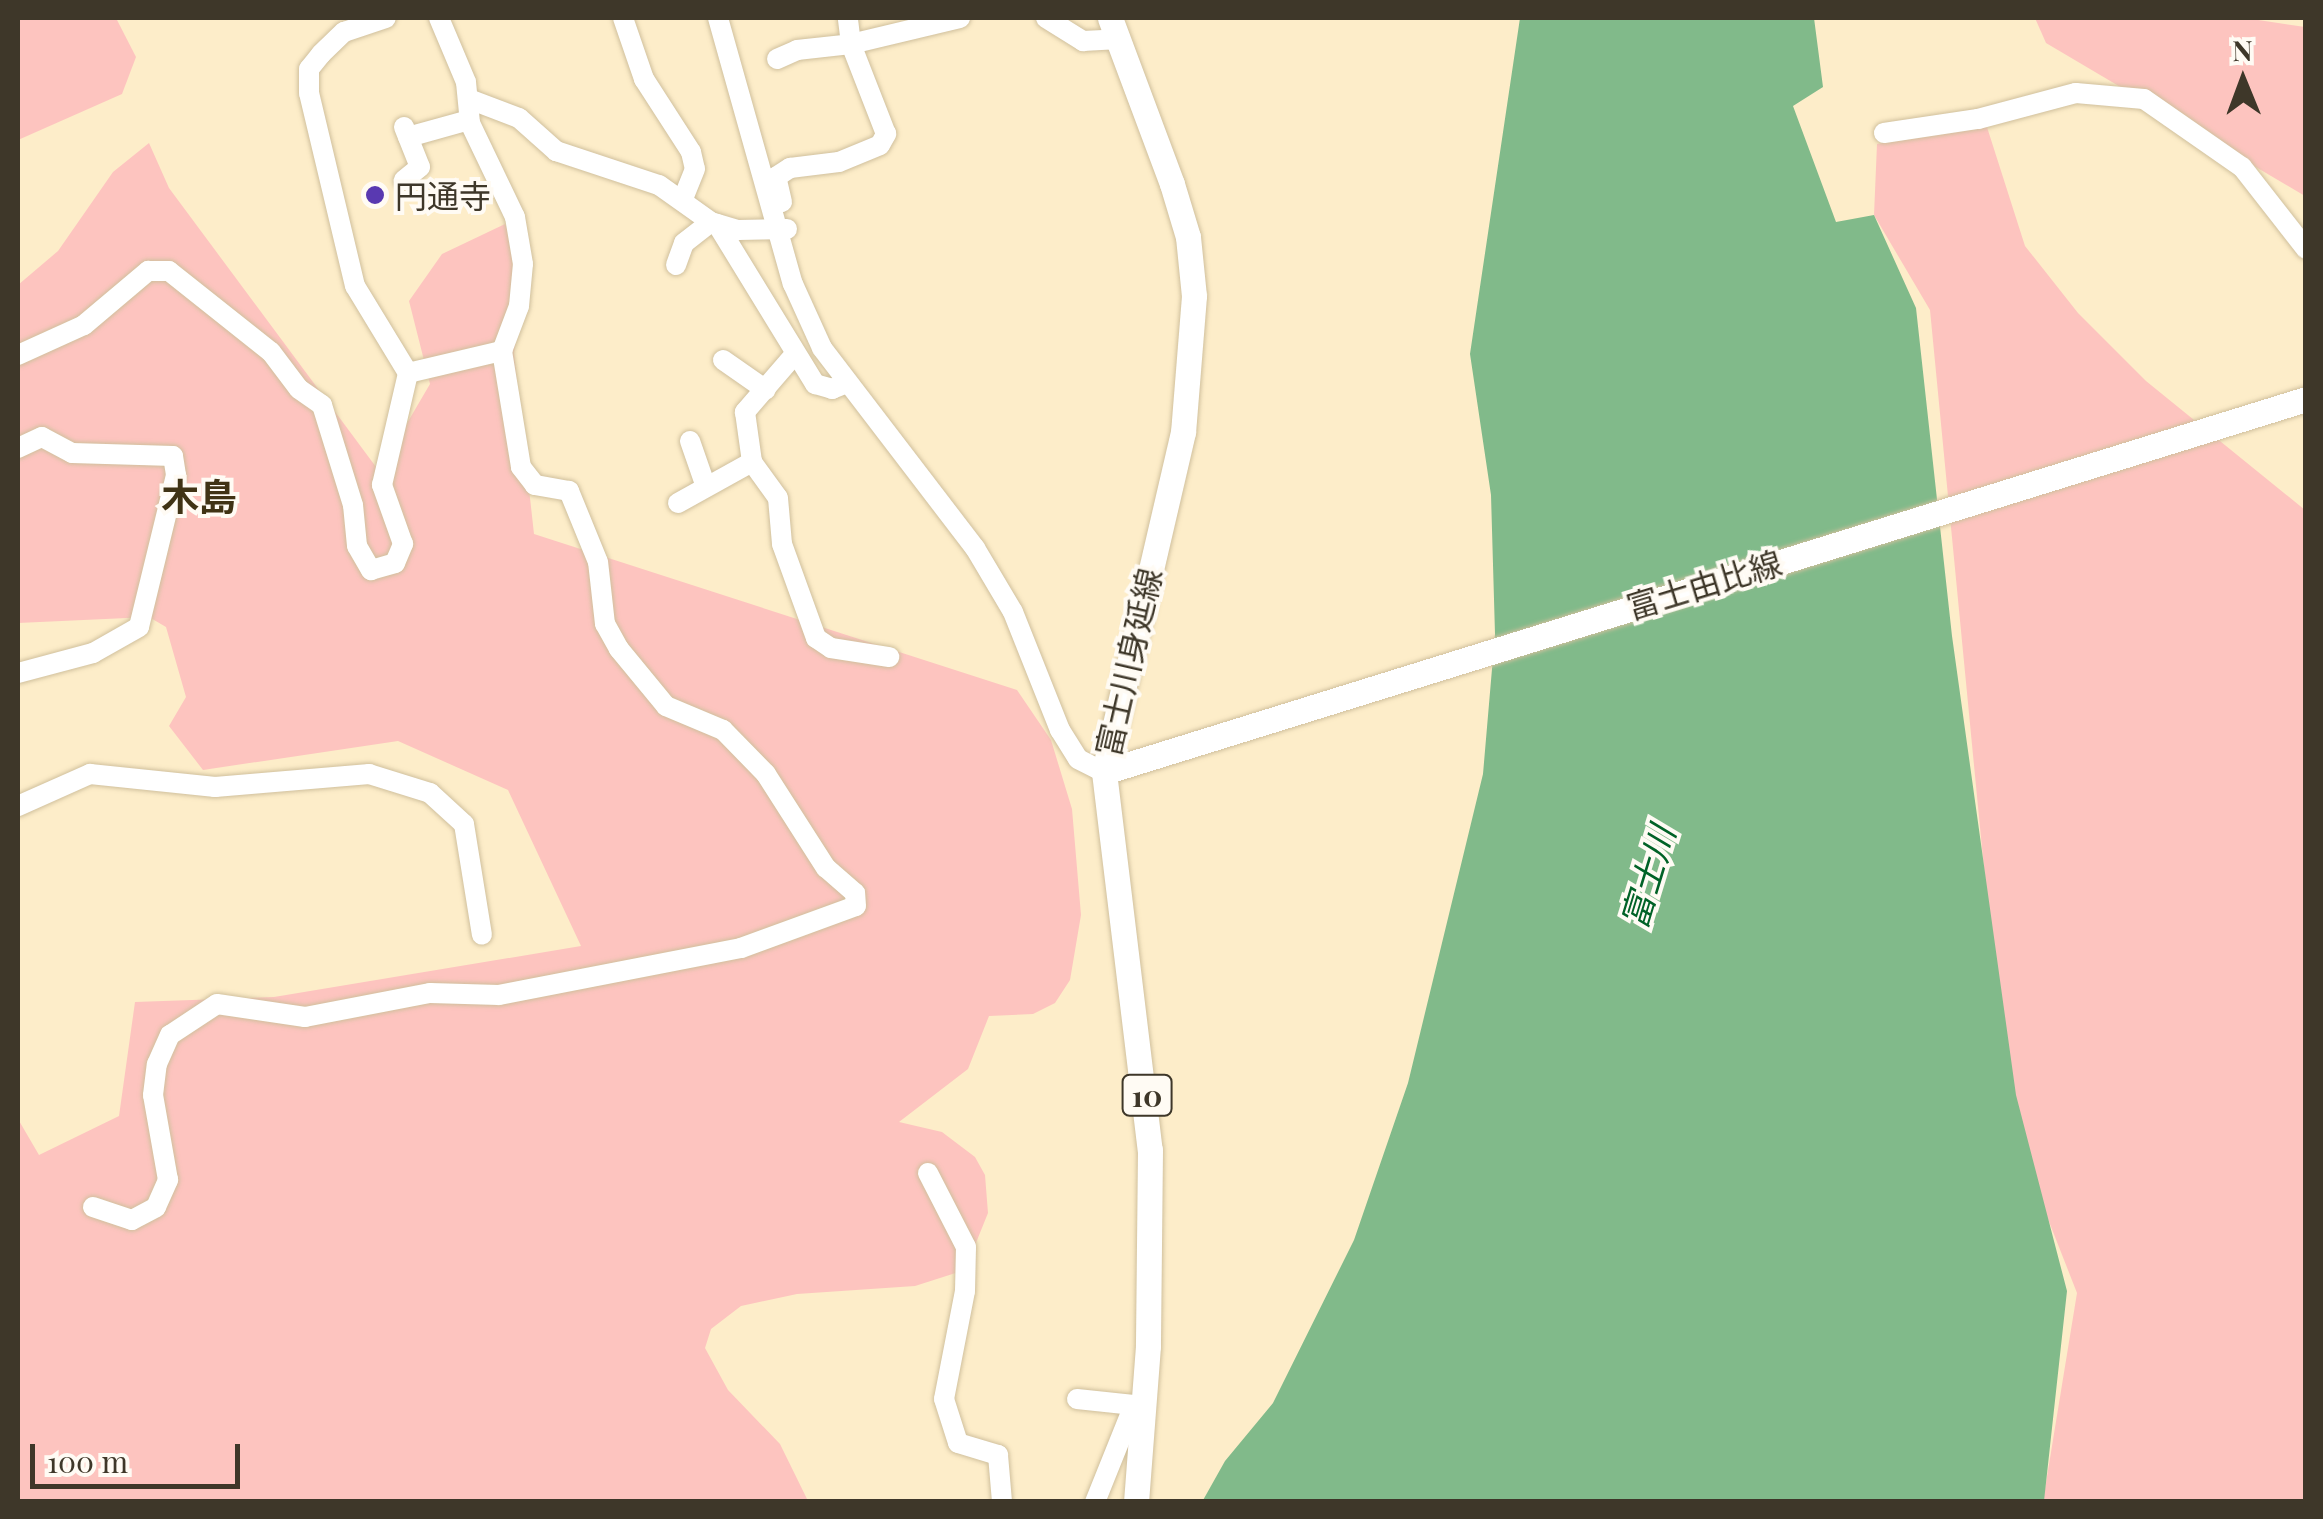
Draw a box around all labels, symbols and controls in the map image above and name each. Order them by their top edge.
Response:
north arrow [2193,30,2293,130]
text: N [2232,31,2253,68]
place label: 円通寺 [395,176,491,214]
marker: 円通寺 [364,184,386,206]
district label: 木島 [161,473,237,519]
street label: 富士由比線 [1622,542,1786,626]
street label: 富士川身延線 [1088,564,1168,760]
water label: 富士川 [1612,821,1682,933]
road number: 10 [1120,1070,1174,1120]
scale bar [35,1424,245,1486]
text: 100 m [47,1441,128,1481]

